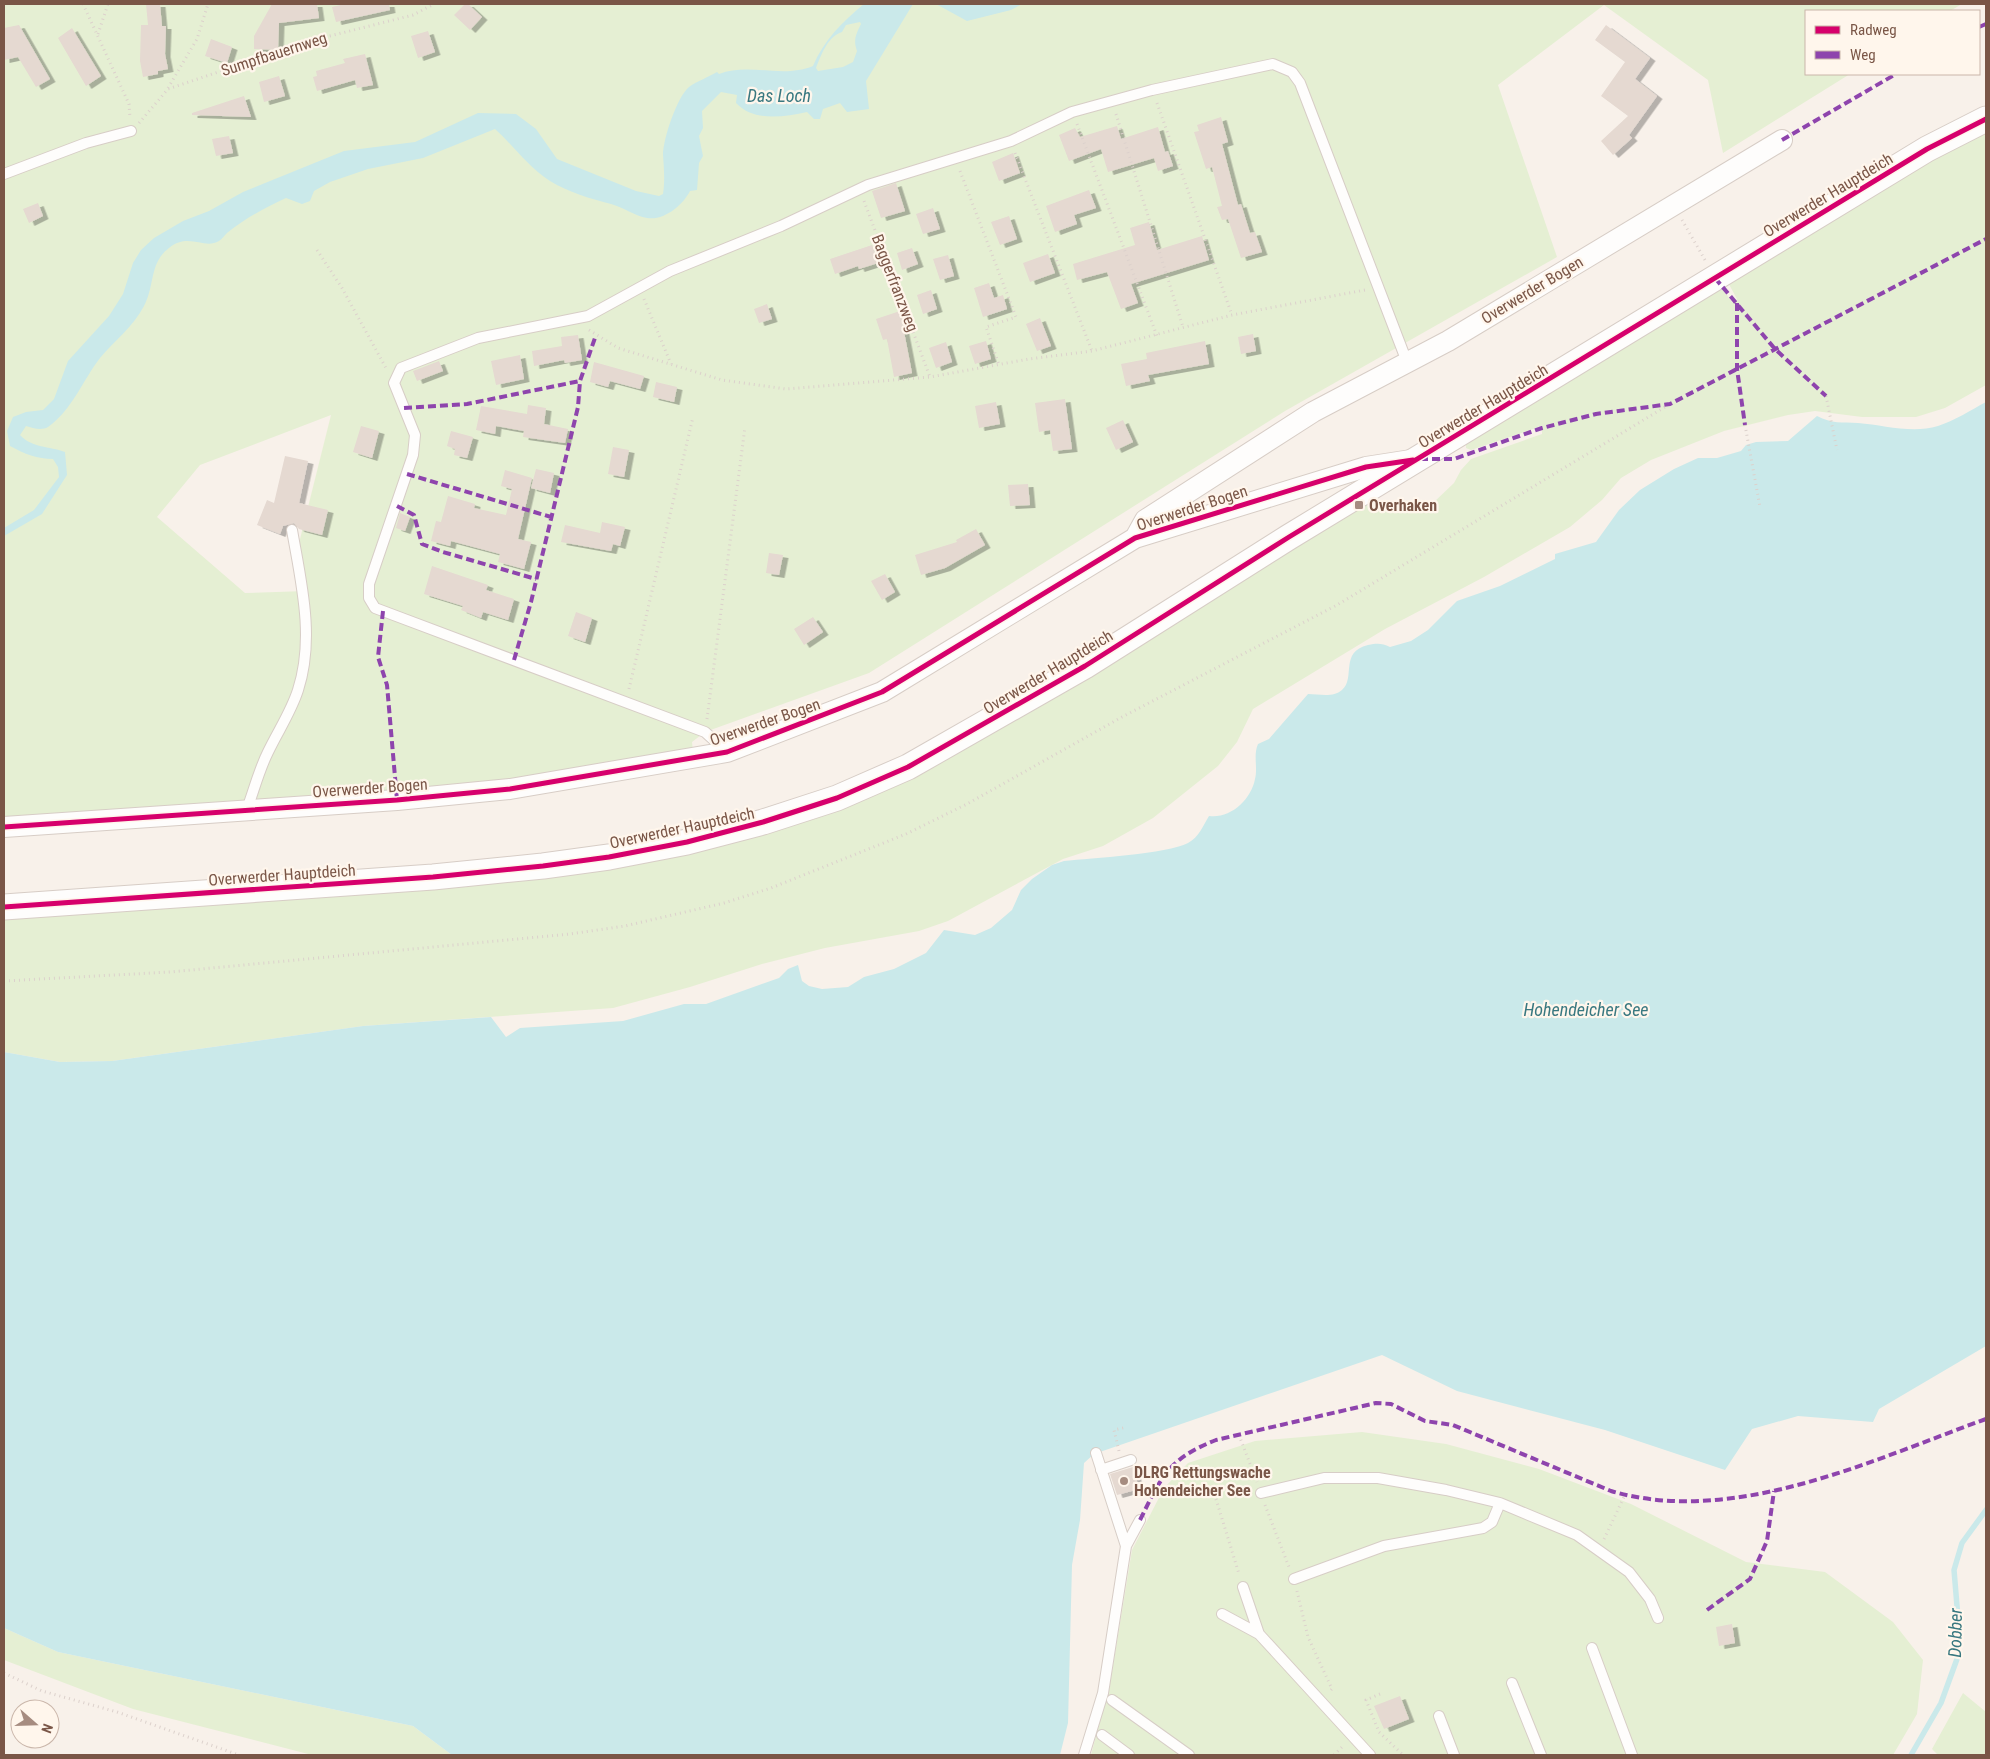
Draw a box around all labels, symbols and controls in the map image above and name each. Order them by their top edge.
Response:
legend [1805,10,1980,75]
text: Radweg [1850,21,1897,39]
street label: Sumpfbauernweg [219,28,329,80]
text: Weg [1850,46,1876,64]
water label: Das Loch [747,85,811,106]
street label: Overwerder Hauptdeich [1760,149,1896,241]
street label: Baggerfranzweg [868,232,922,334]
street label: Overwerder Bogen [1478,252,1586,328]
street label: Overwerder Hauptdeich [1415,360,1551,452]
street label: Overwerder Bogen [1134,481,1250,535]
place label: Overhaken [1369,496,1437,515]
marker: Overhaken [1353,499,1365,511]
street label: Overwerder Hauptdeich [980,626,1116,718]
street label: Overwerder Bogen [707,694,823,750]
street label: Overwerder Bogen [312,774,428,802]
street label: Overwerder Hauptdeich [608,803,756,853]
street label: Overwerder Hauptdeich [208,860,356,890]
water label: Hohendeicher See [1523,999,1649,1020]
place label: DLRG Rettungswache Hohendeicher See [1134,1463,1271,1500]
marker: DLRG Rettungswache Hohendeicher See [1118,1475,1130,1487]
water label: Dobber [1944,1607,1966,1658]
north arrow [10,1699,60,1749]
text: N [38,1722,56,1735]

